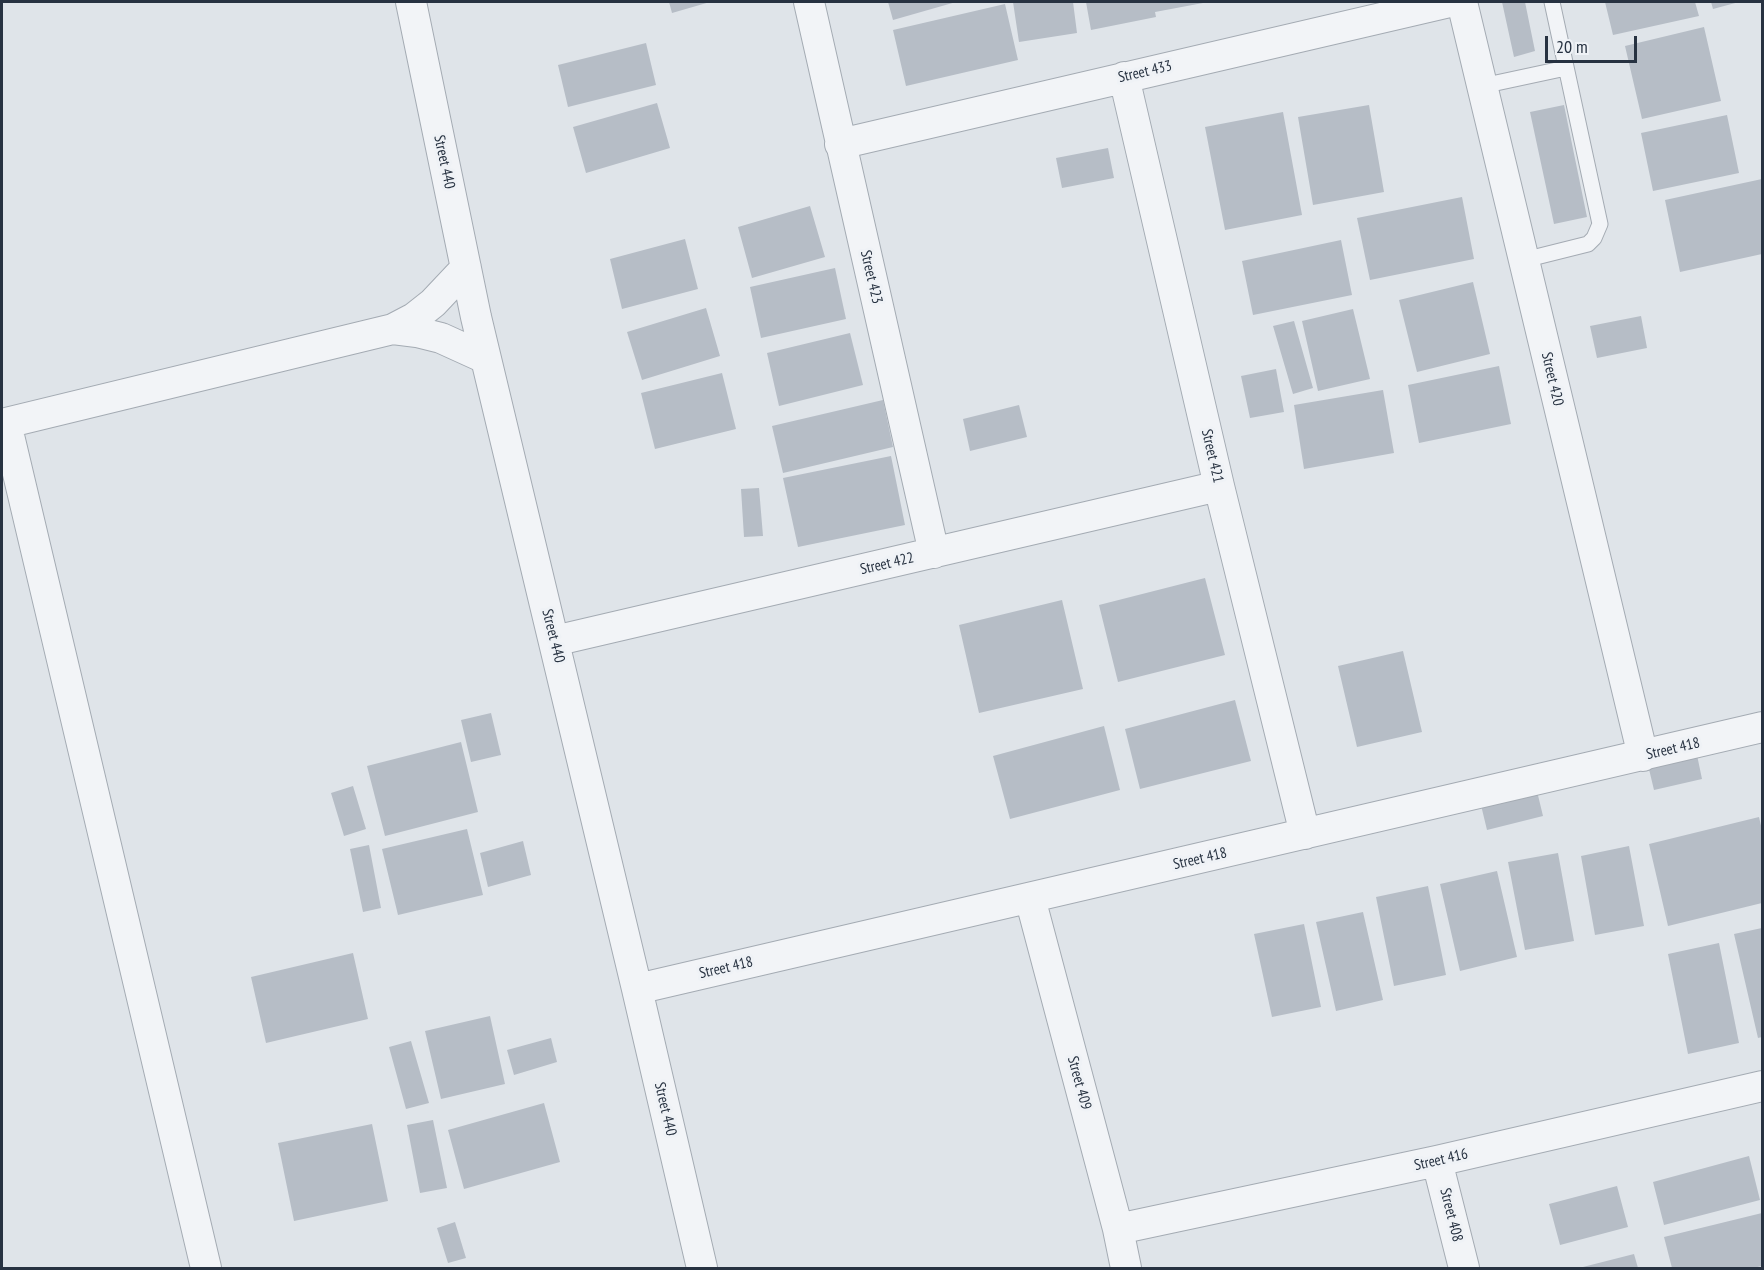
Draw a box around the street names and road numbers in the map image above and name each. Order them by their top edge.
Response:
street label: Street 433 [1116,57,1174,87]
street label: Street 440 [430,133,458,191]
street label: Street 423 [856,248,886,306]
street label: Street 420 [1537,350,1567,408]
street label: Street 421 [1197,427,1227,485]
street label: Street 422 [858,549,916,579]
street label: Street 440 [538,607,568,665]
street label: Street 418 [1644,734,1702,764]
street label: Street 418 [1171,844,1229,874]
street label: Street 418 [697,953,755,983]
street label: Street 409 [1063,1054,1095,1112]
street label: Street 440 [650,1080,680,1138]
street label: Street 416 [1412,1145,1470,1175]
street label: Street 408 [1436,1186,1466,1244]

